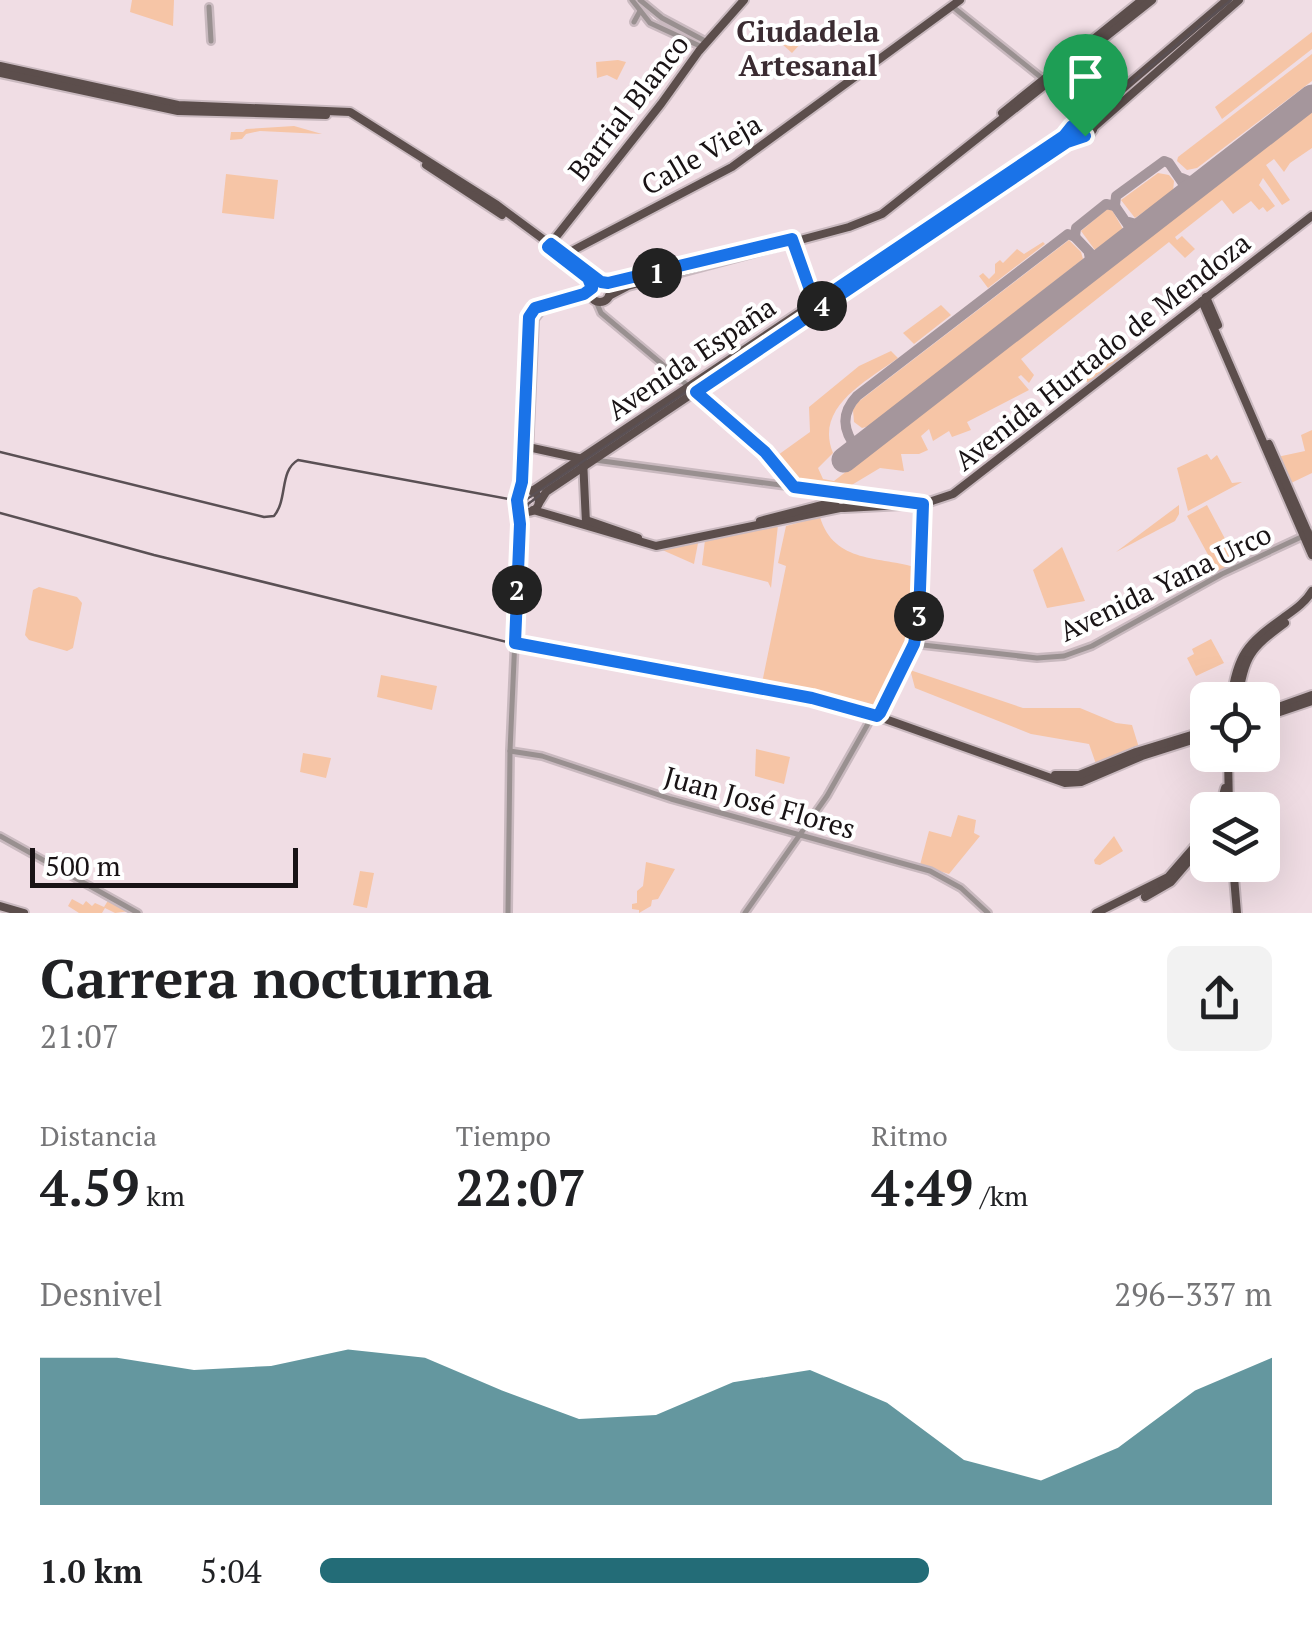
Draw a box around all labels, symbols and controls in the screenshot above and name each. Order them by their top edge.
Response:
district label: Ciudadela Artesanal [736,11,880,85]
street label: Barrial Blanco [560,27,696,187]
pin [1043,34,1128,137]
icon: arrive [1058,49,1113,104]
street label: Calle Vieja [634,105,768,203]
street label: Avenida Hurtado de Mendoza [946,224,1258,478]
pin: 1 [632,248,682,298]
text: 1 [649,254,665,291]
pin: 4 [797,281,847,331]
text: 4 [814,287,830,324]
street label: Avenida España [600,288,782,428]
street label: Avenida Yana Urco [1053,515,1277,649]
pin: 2 [492,565,542,615]
text: 2 [509,571,525,608]
pin: 3 [894,591,944,641]
text: 3 [911,597,927,634]
map controls [1190,682,1280,882]
button: locate [1190,682,1280,772]
street label: Juan José Flores [660,757,860,847]
button: layers [1190,792,1280,882]
scale bar [30,843,298,888]
text: 500 m [45,847,121,884]
text: Carrera nocturna [40,941,493,1014]
button: share [1167,946,1272,1051]
text: 21:07 [40,1015,119,1057]
text: Distancia [40,1117,157,1154]
text: Tiempo [456,1117,551,1154]
text: Ritmo [871,1117,948,1154]
text: 4.59 [40,1154,140,1220]
text: 22:07 [456,1154,586,1220]
text: 4:49 [871,1154,973,1220]
text: km [140,1177,185,1214]
text: /km [973,1177,1028,1214]
text: Desnivel [40,1273,163,1315]
text: 296–337 m [1114,1273,1272,1315]
text: 1.0 km [40,1550,143,1592]
text: 5:04 [200,1550,262,1592]

